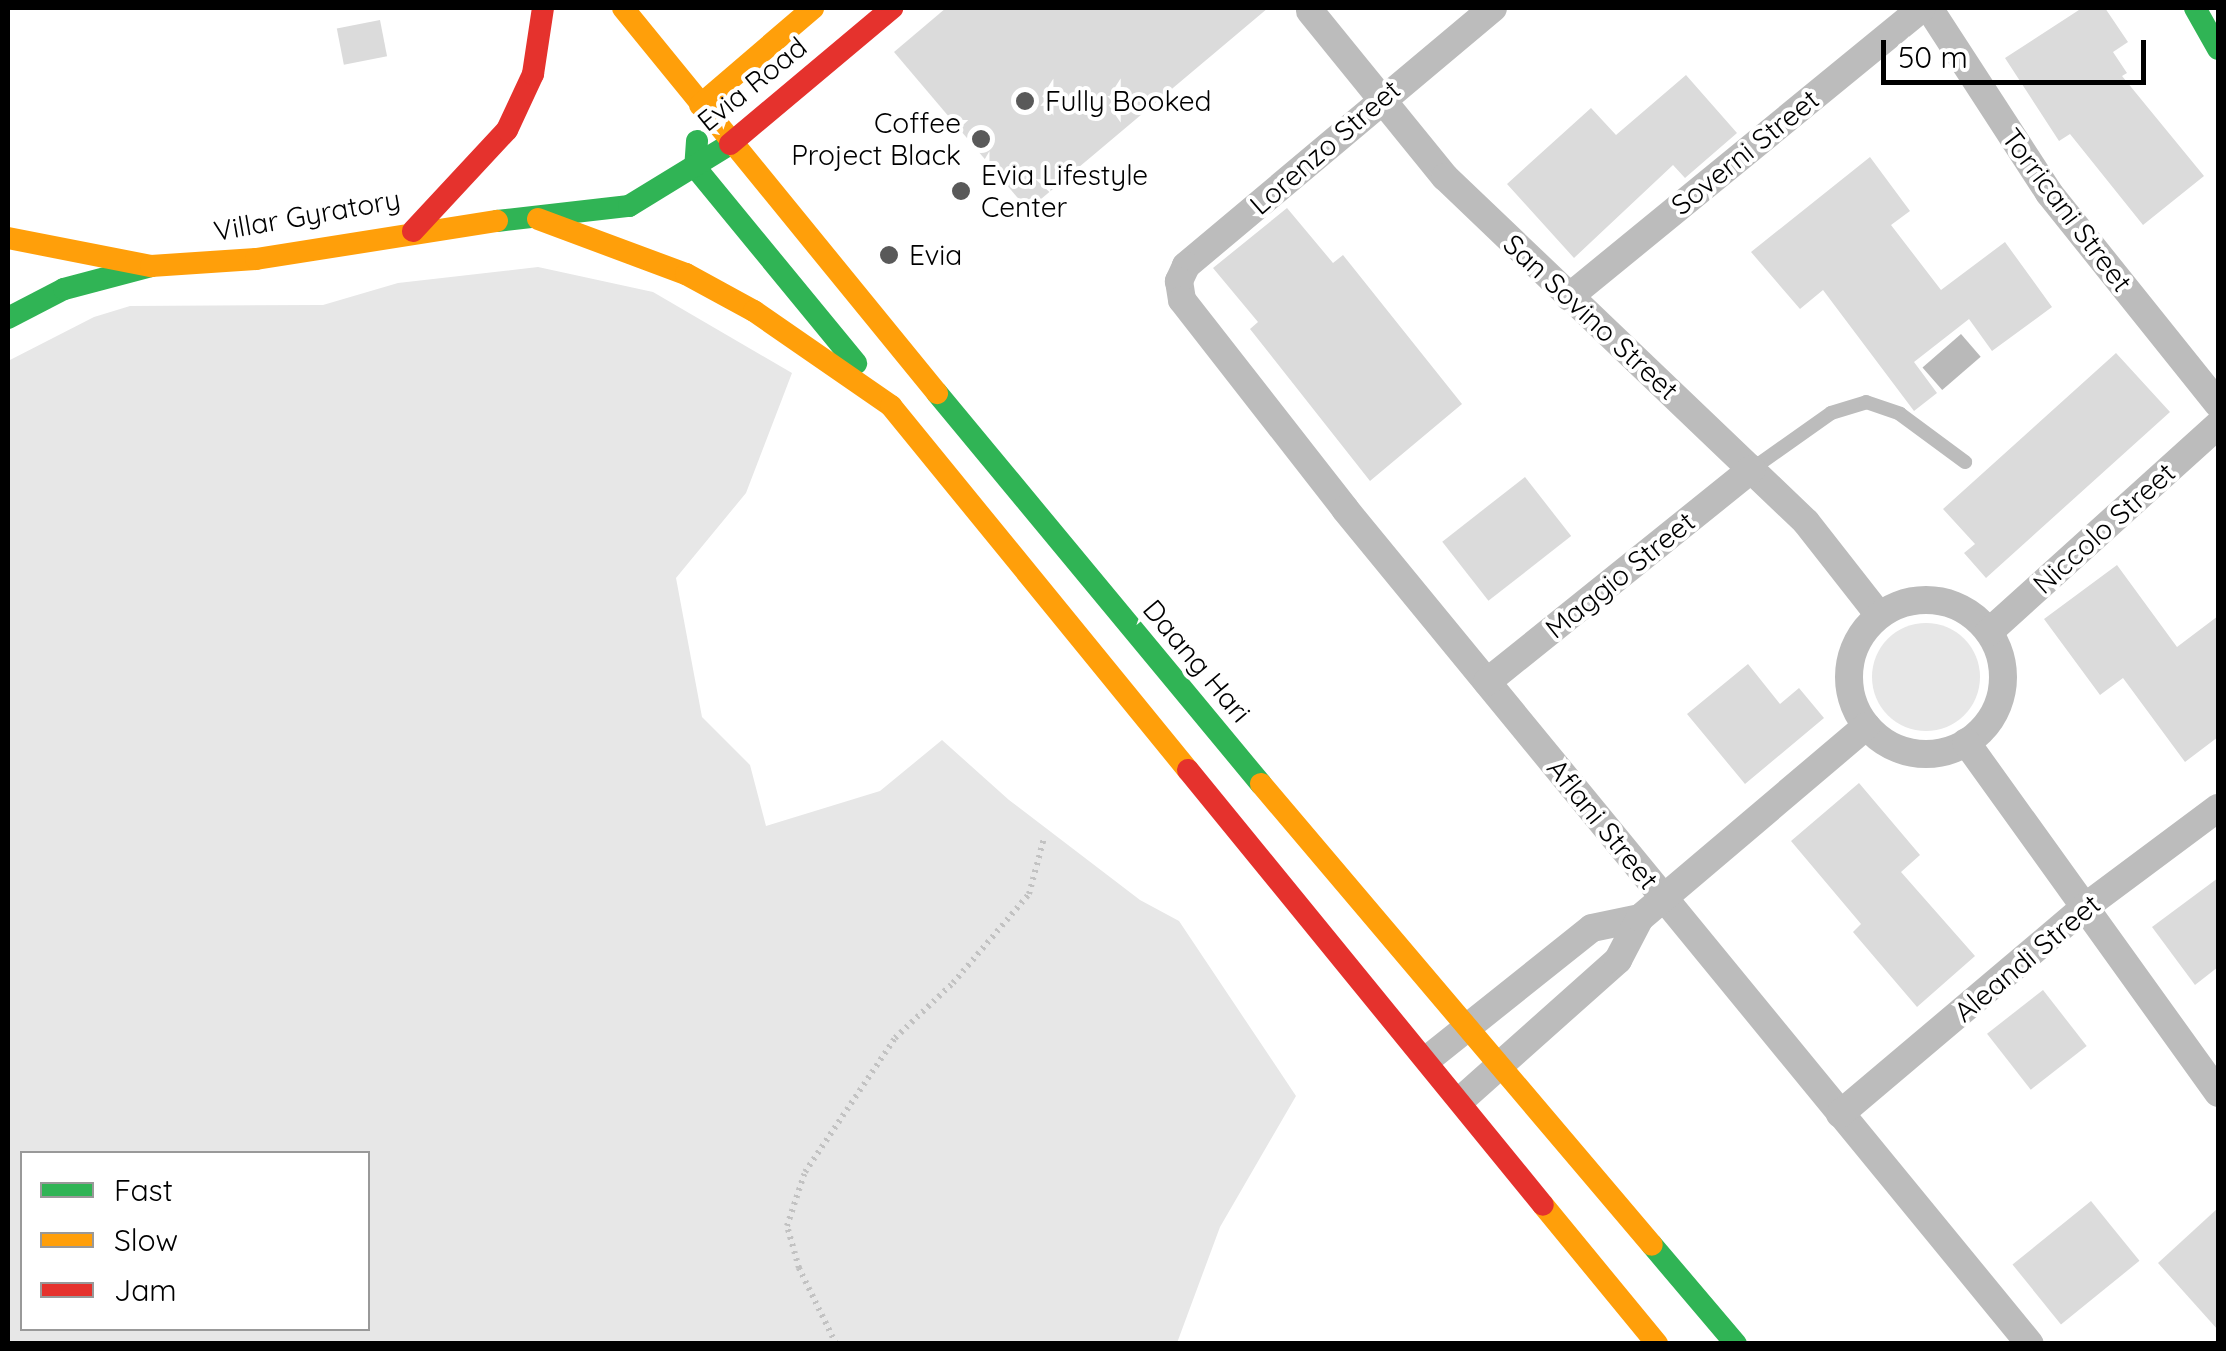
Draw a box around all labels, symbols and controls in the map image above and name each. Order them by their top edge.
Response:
scale bar [1886,20,2151,82]
street label: Evia Road [691,30,813,138]
text: 50 m [1898,38,1968,76]
street label: Lorenzo Street [1243,73,1407,221]
street label: Soverni Street [1664,82,1826,222]
place label: Fully Booked [1045,84,1212,118]
marker: Fully Booked [1014,90,1036,112]
place label: Coffee Project Black [791,106,961,172]
street label: Torricani Street [1995,122,2139,298]
marker: Coffee Project Black [970,128,992,150]
place label: Evia Lifestyle Center [981,158,1148,224]
marker: Evia Lifestyle Center [950,180,972,202]
street label: Villar Gyratory [211,182,403,248]
street label: San Sovino Street [1496,227,1686,407]
place label: Evia [909,238,962,272]
marker: Evia [878,244,900,266]
street label: Niccolo Street [2026,455,2182,601]
street label: Maggio Street [1539,505,1701,645]
street label: Daang Hari [1136,593,1258,729]
street label: Aflani Street [1540,752,1666,896]
street label: Aleandi Street [1947,887,2107,1029]
legend [20,1151,370,1331]
text: Fast [114,1171,173,1209]
text: Slow [114,1221,178,1259]
text: Jam [114,1271,177,1309]

